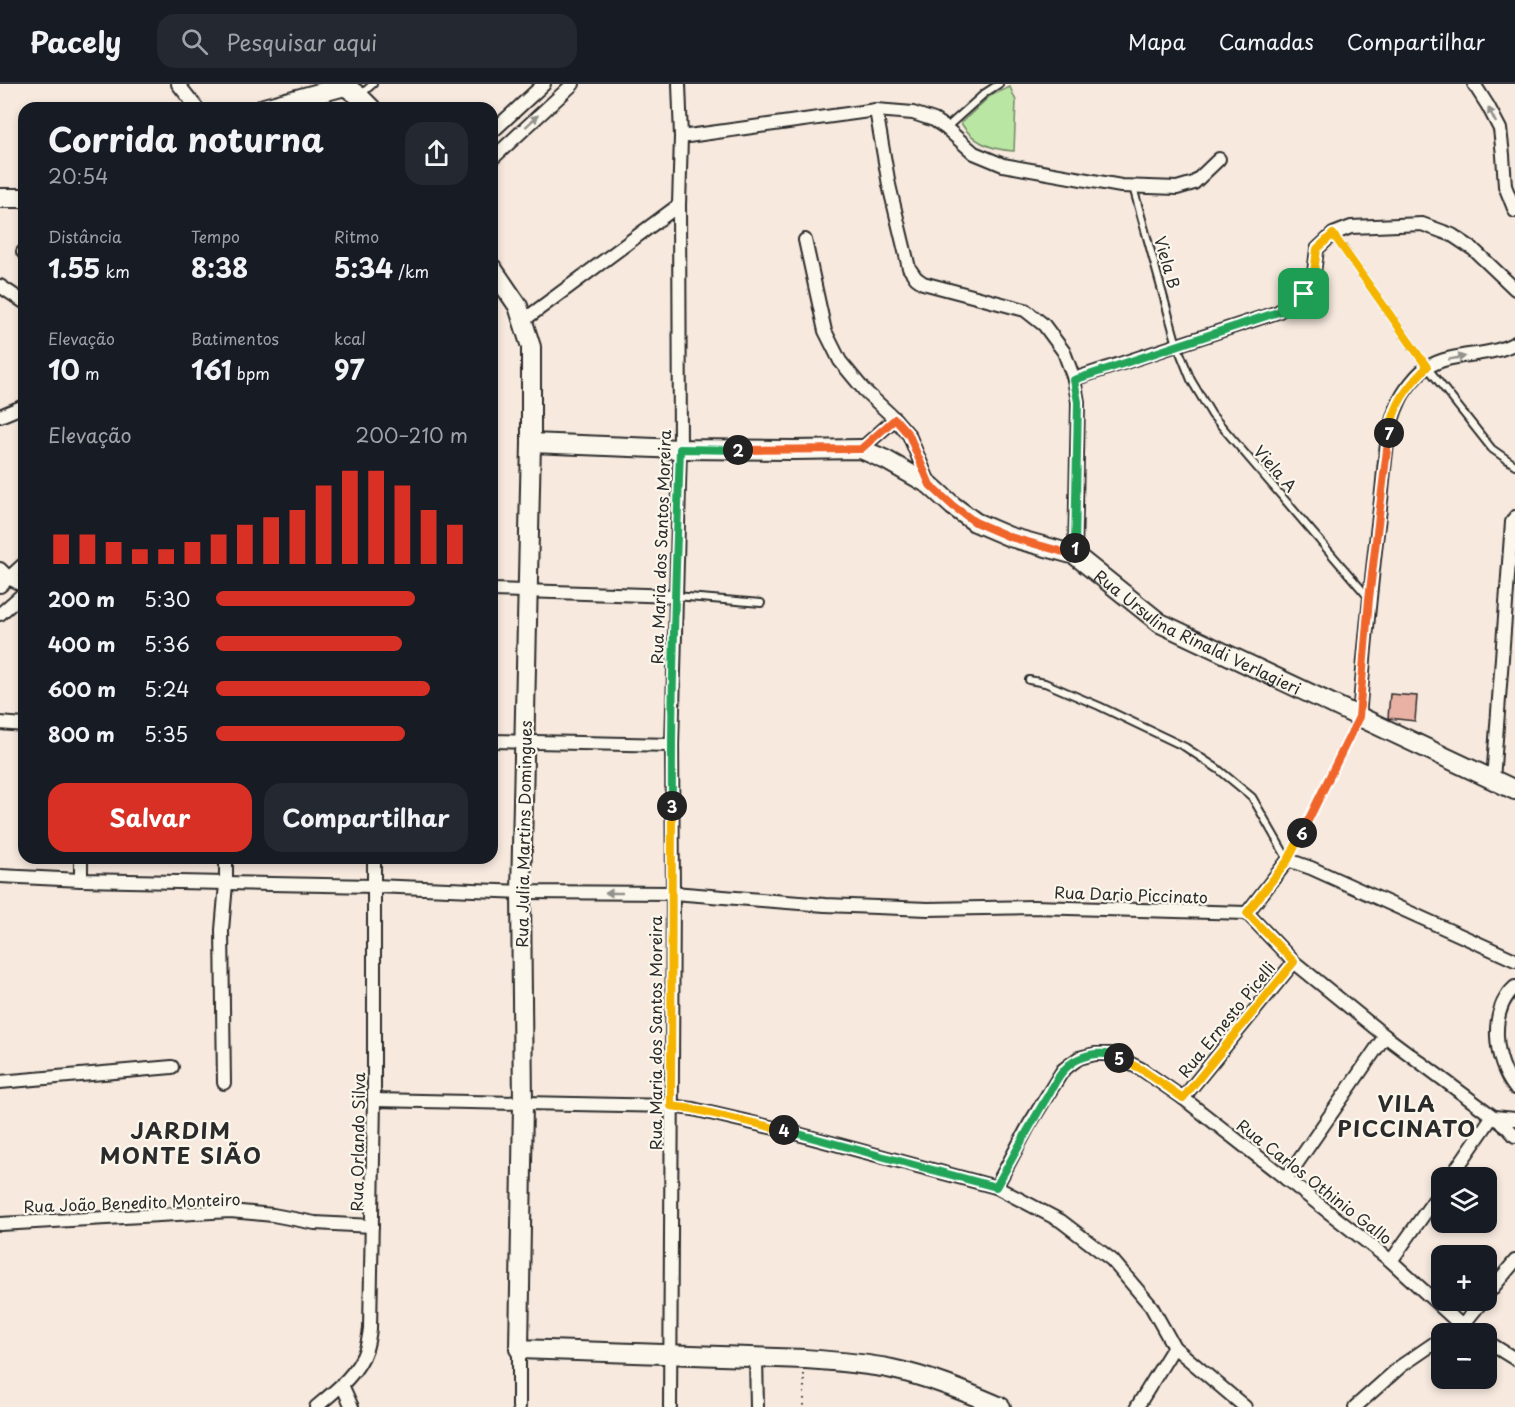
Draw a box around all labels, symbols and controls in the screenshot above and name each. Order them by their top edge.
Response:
search box [157,14,577,68]
text: Pacely [30,20,121,63]
icon: search [178,25,211,58]
text: Pesquisar aqui [226,25,377,58]
text: Mapa [1128,25,1186,57]
text: Camadas [1219,25,1314,57]
text: Compartilhar [1347,25,1485,57]
one-way arrow [1487,106,1497,123]
text: Corrida noturna [48,113,324,163]
one-way arrow [525,115,539,129]
button: share [405,122,468,185]
text: 20:54 [48,161,108,191]
text: Distância [48,224,122,248]
text: Tempo [191,224,240,248]
text: Ritmo [334,224,379,248]
street label: Viela B [1149,233,1187,291]
text: 1.55 [48,248,100,287]
text: 8:38 [191,248,248,287]
text: 5:34 [334,248,393,287]
text: km [100,259,130,283]
text: /km [393,259,429,283]
pin [1278,268,1329,319]
icon: arrive [1287,277,1320,310]
text: Elevação [48,326,115,350]
text: Batimentos [191,326,279,350]
text: kcal [334,326,366,350]
text: 10 [48,350,80,389]
text: 161 [191,350,232,389]
text: 97 [334,350,364,389]
one-way arrow [1447,353,1466,362]
text: m [80,361,99,385]
text: bpm [232,361,270,385]
pin: 7 [1374,418,1404,448]
text: Elevação [48,420,132,450]
text: 200–210 m [355,420,468,450]
text: 7 [1384,421,1394,445]
street label: Rua Maria dos Santos Moreira [644,429,676,665]
pin: 2 [723,435,753,465]
text: 2 [732,438,744,462]
street label: Viela A [1249,439,1303,497]
pin: 1 [1060,533,1090,563]
text: 1 [1071,536,1079,560]
street label: Rua Ursulina Rinaldi Verlagieri [1090,563,1305,700]
text: 200 m [48,584,115,614]
text: 5:30 [144,584,190,614]
text: 400 m [48,629,116,659]
text: 5:36 [144,629,190,659]
text: 600 m [48,674,116,704]
text: 5:24 [144,674,189,704]
text: 800 m [48,719,115,749]
text: 5:35 [144,719,188,749]
street label: Rua Julia Martins Domingues [509,720,537,948]
button: Salvar [48,783,252,852]
button: Compartilhar [264,783,468,852]
pin: 3 [657,791,687,821]
text: 3 [667,794,677,818]
pin: 6 [1287,818,1317,848]
text: 6 [1296,821,1308,845]
street label: Rua Dario Piccinato [1054,879,1208,909]
one-way arrow [605,888,624,898]
street label: Rua Maria dos Santos Moreira [643,916,667,1150]
street label: Rua Ernesto Picelli [1172,956,1280,1082]
pin: 5 [1104,1043,1134,1073]
text: 5 [1114,1046,1124,1070]
street label: Rua Orlando Silva [344,1072,370,1212]
district label: VILA PICCINATO [1337,1086,1477,1144]
district label: JARDIM MONTE SIÃO [100,1113,262,1171]
street label: Rua Carlos Othinio Gallo [1232,1113,1398,1249]
pin: 4 [769,1115,799,1145]
text: 4 [779,1118,789,1142]
map controls [1431,1167,1497,1389]
button: layers [1431,1167,1497,1233]
street label: Rua João Benedito Monteiro [23,1186,241,1218]
button: + [1431,1245,1497,1311]
button: − [1431,1323,1497,1389]

